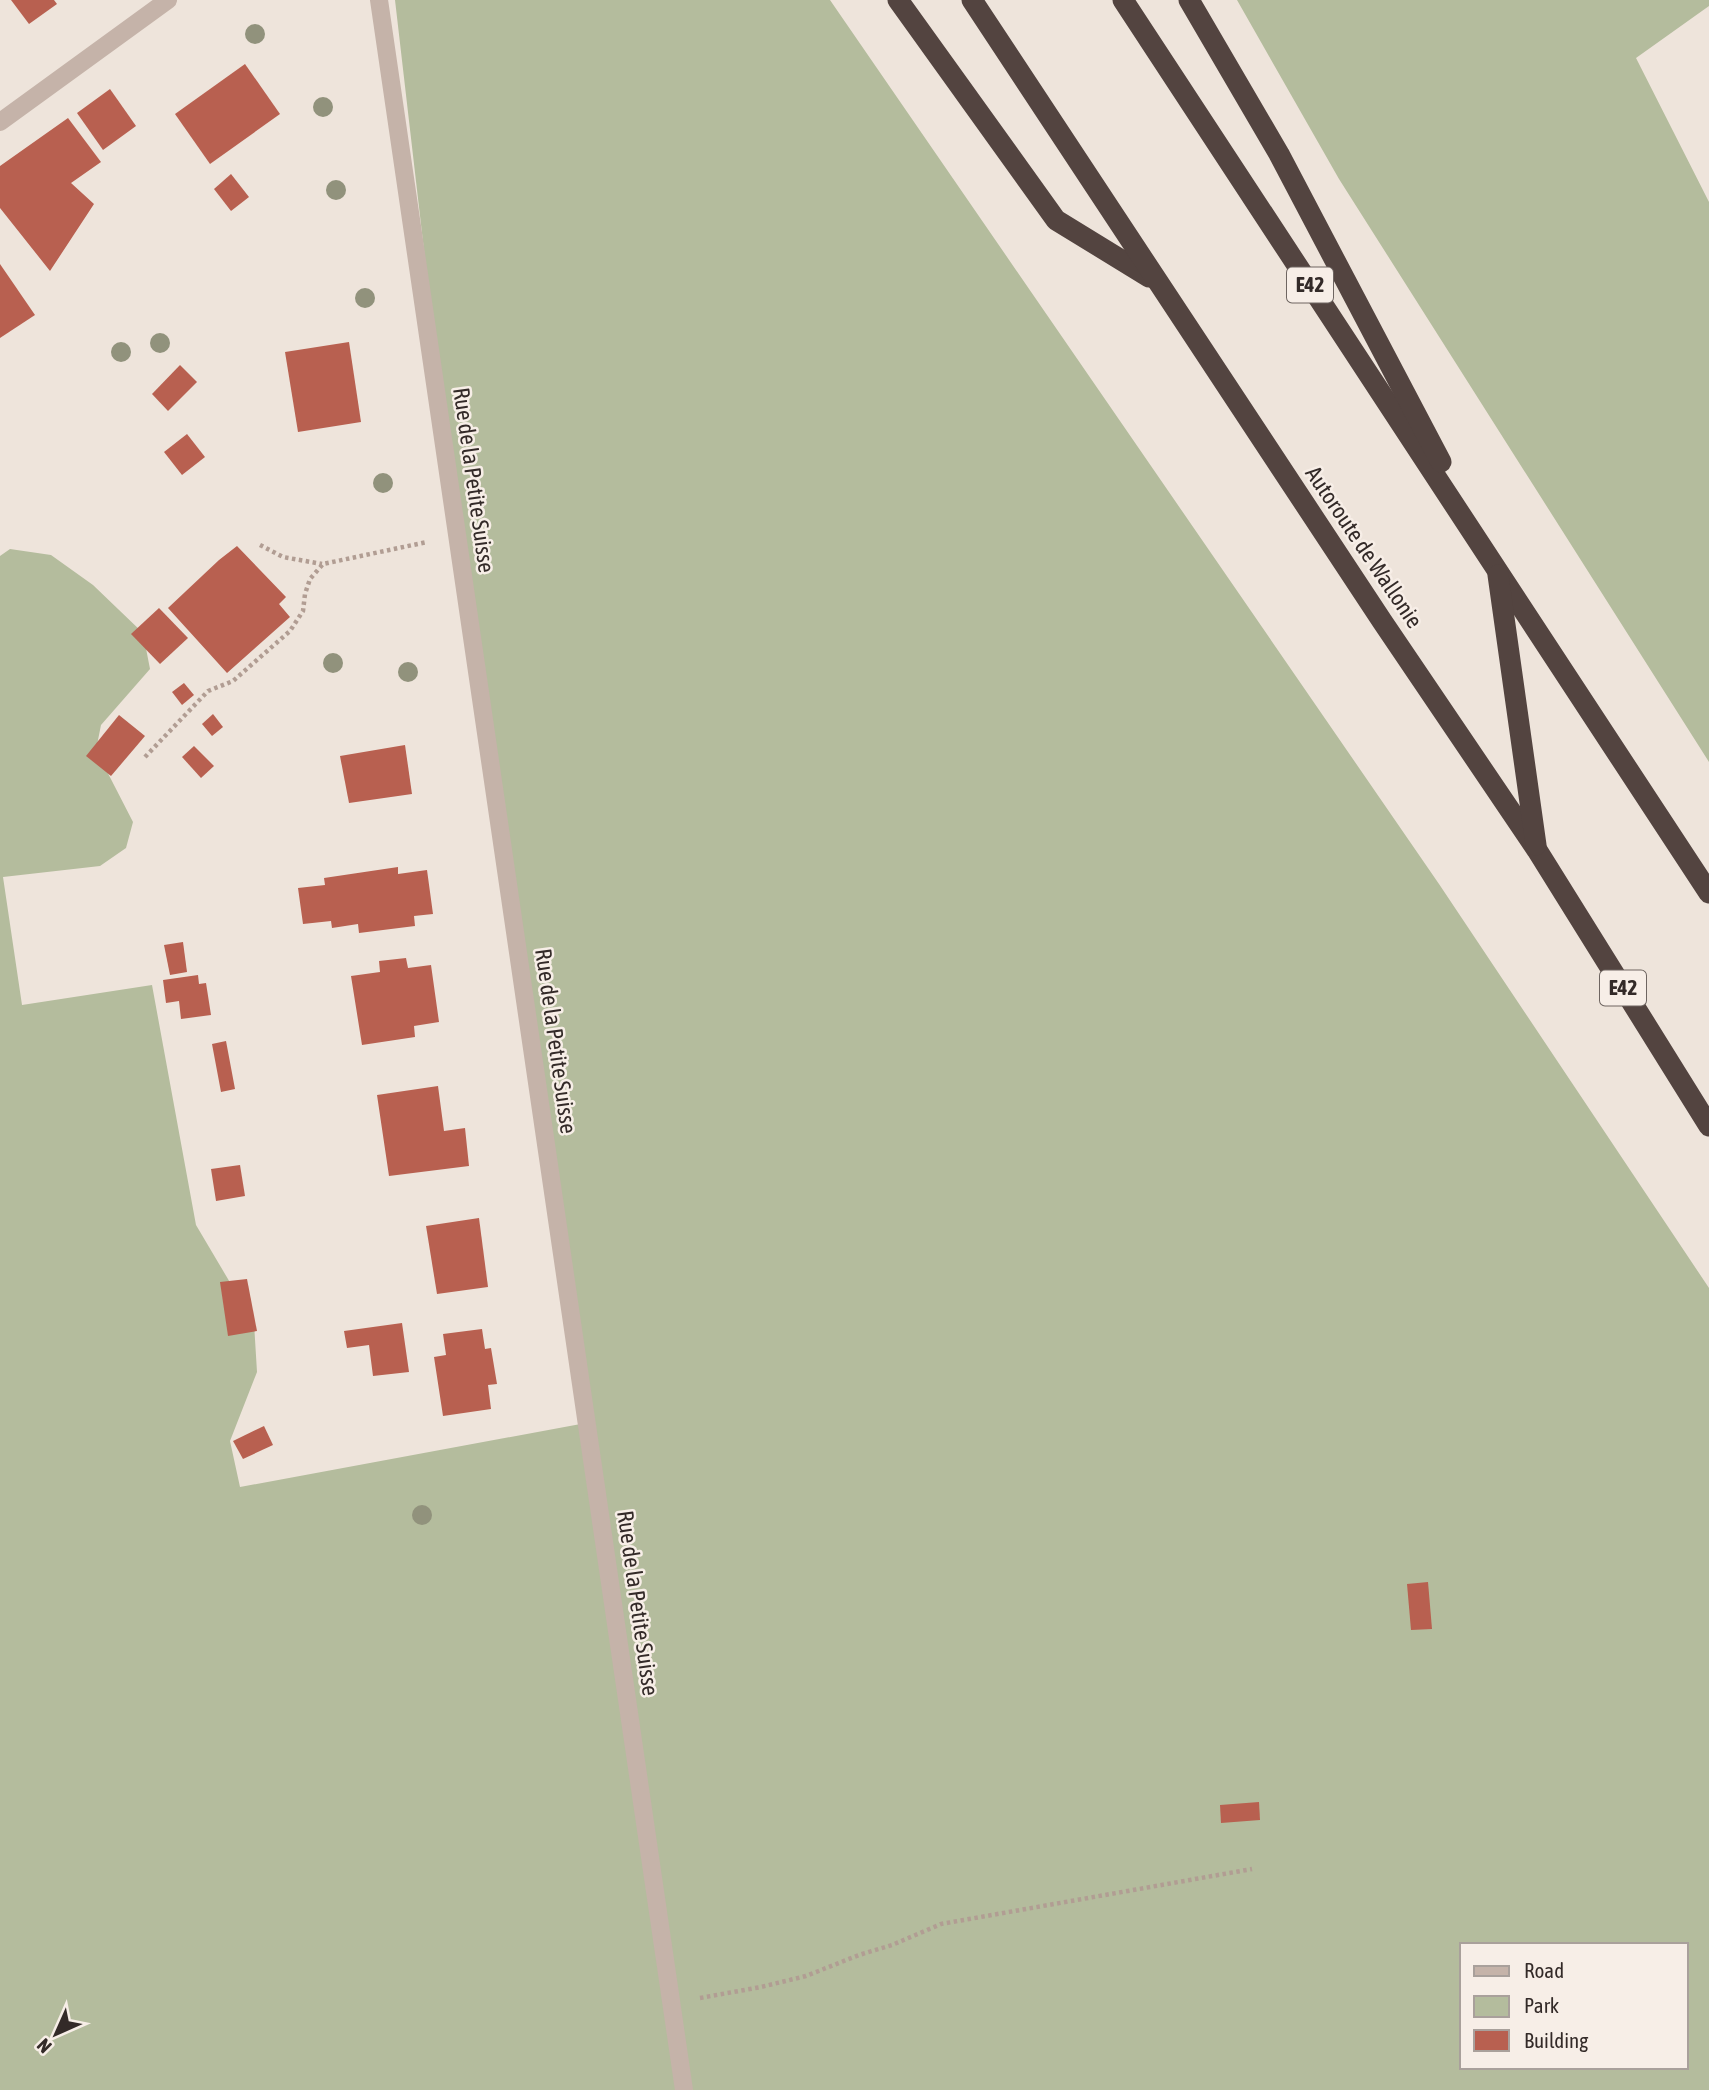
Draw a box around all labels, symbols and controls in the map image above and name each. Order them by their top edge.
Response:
road number: E42 [1287,268,1333,302]
street label: Rue de la Petite Suisse [448,386,500,574]
street label: Autoroute de Wallonie [1300,461,1428,633]
street label: Rue de la Petite Suisse [530,947,582,1135]
road number: E42 [1600,970,1646,1006]
street label: Rue de la Petite Suisse [612,1509,664,1697]
legend [1460,1943,1688,2069]
text: Road [1524,1958,1564,1982]
text: Park [1524,1993,1559,2017]
north arrow [21,1999,91,2069]
text: Building [1524,2028,1588,2052]
text: N [32,2034,56,2058]

